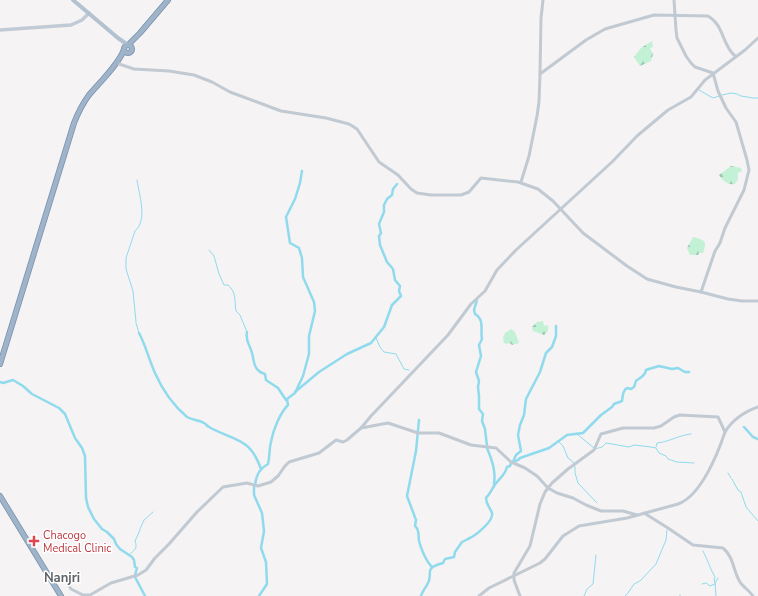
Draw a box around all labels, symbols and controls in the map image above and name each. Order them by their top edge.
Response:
place label: Chacogo Medical Clinic [43,528,111,556]
marker: Chacogo Medical Clinic [28,535,40,547]
district label: Nanjri [44,569,80,587]

